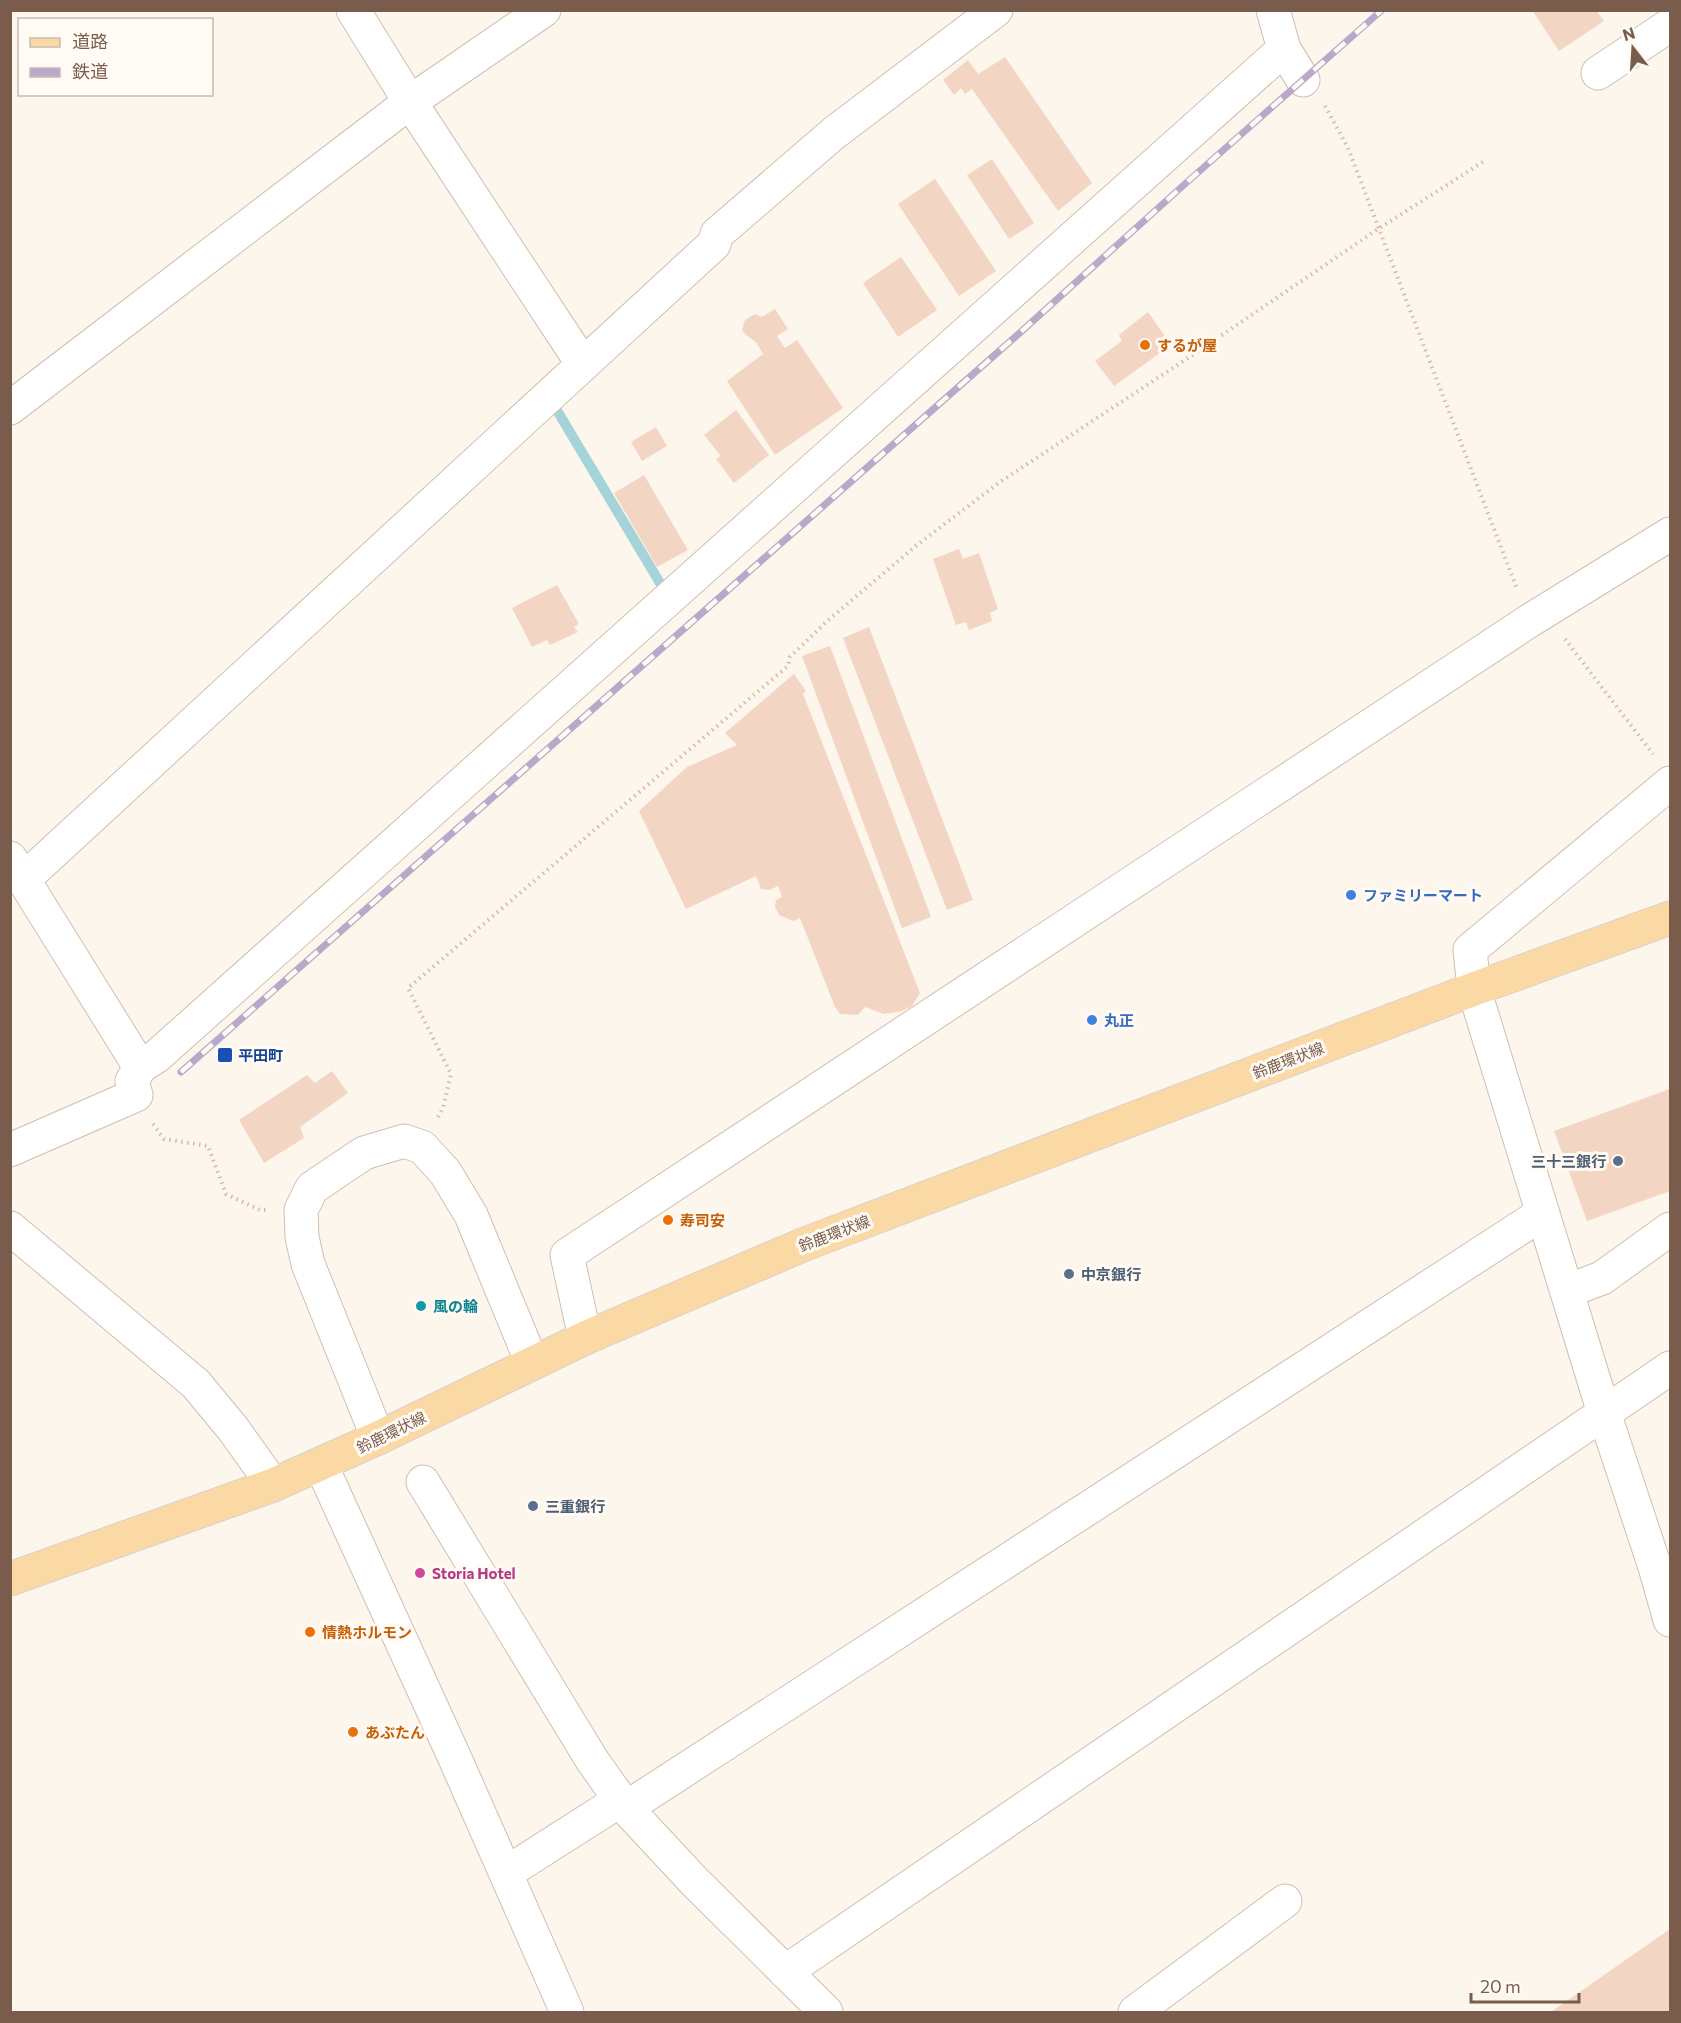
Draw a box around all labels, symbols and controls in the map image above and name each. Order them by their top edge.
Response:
legend [18,18,213,96]
north arrow [1603,18,1663,78]
text: N [1620,22,1637,44]
text: 道路 [72,30,108,52]
text: 鉄道 [72,60,108,82]
place label: するが屋 [1157,336,1217,354]
marker: するが屋 [1138,338,1152,352]
place label: ファミリーマート [1363,886,1483,904]
marker: ファミリーマート [1344,888,1358,902]
place label: 丸正 [1104,1011,1134,1029]
marker: 丸正 [1085,1013,1099,1027]
street label: 鈴鹿環状線 [1250,1038,1326,1082]
marker: 平田町 [216,1046,234,1064]
place label: 平田町 [238,1046,283,1064]
place label: 三十三銀行 [1531,1152,1606,1170]
marker: 三十三銀行 [1611,1154,1625,1168]
place label: 寿司安 [680,1211,725,1229]
street label: 鈴鹿環状線 [796,1211,872,1255]
marker: 寿司安 [661,1213,675,1227]
place label: 中京銀行 [1081,1265,1141,1283]
marker: 中京銀行 [1062,1267,1076,1281]
place label: 風の輪 [433,1297,478,1315]
marker: 風の輪 [414,1299,428,1313]
street label: 鈴鹿環状線 [353,1407,429,1457]
place label: 三重銀行 [545,1497,605,1515]
marker: 三重銀行 [526,1499,540,1513]
place label: Storia Hotel [432,1564,516,1582]
marker: Storia Hotel [413,1566,427,1580]
place label: 情熱ホルモン [322,1623,412,1641]
marker: 情熱ホルモン [303,1625,317,1639]
place label: あぶたん [365,1723,425,1741]
marker: あぶたん [346,1725,360,1739]
scale bar [1471,1966,1579,2004]
text: 20 m [1480,1975,1521,1997]

